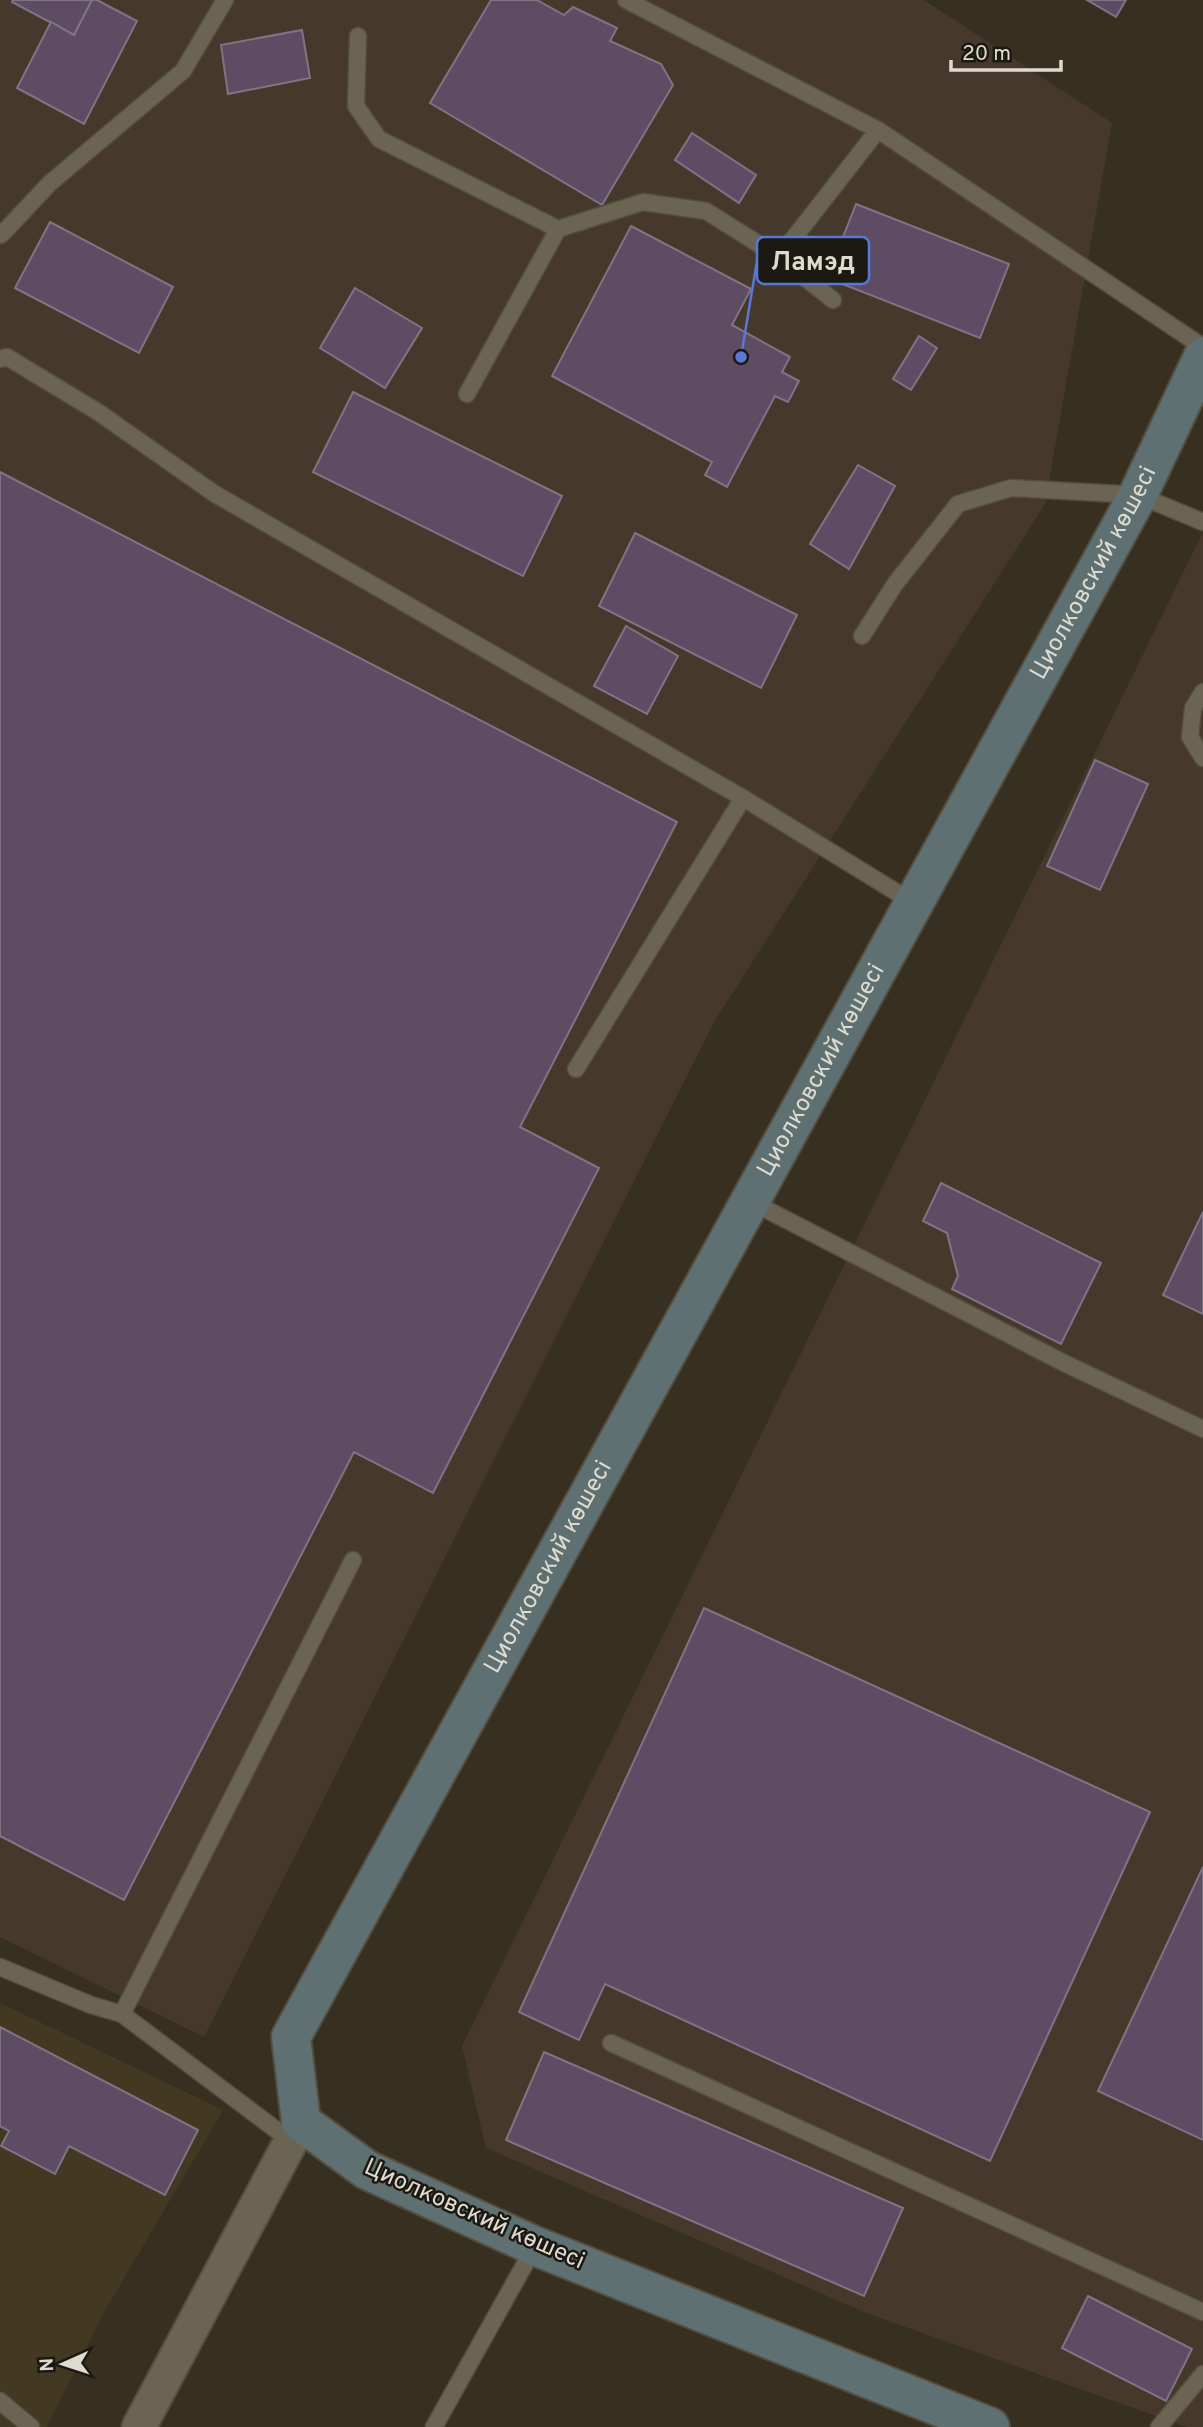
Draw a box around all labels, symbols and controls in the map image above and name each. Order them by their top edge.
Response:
scale bar [951,28,1061,72]
text: 20 m [962,41,1011,68]
callout: Ламэд [757,237,869,284]
text: Ламэд [771,247,855,280]
street label: Циолковский көшесі [1024,462,1164,685]
street label: Циолковский көшесі [751,959,892,1182]
street label: Циолковский көшесі [478,1456,619,1679]
street label: Циолковский көшесі [359,2153,589,2277]
north arrow [28,2329,98,2399]
text: N [36,2357,60,2372]

